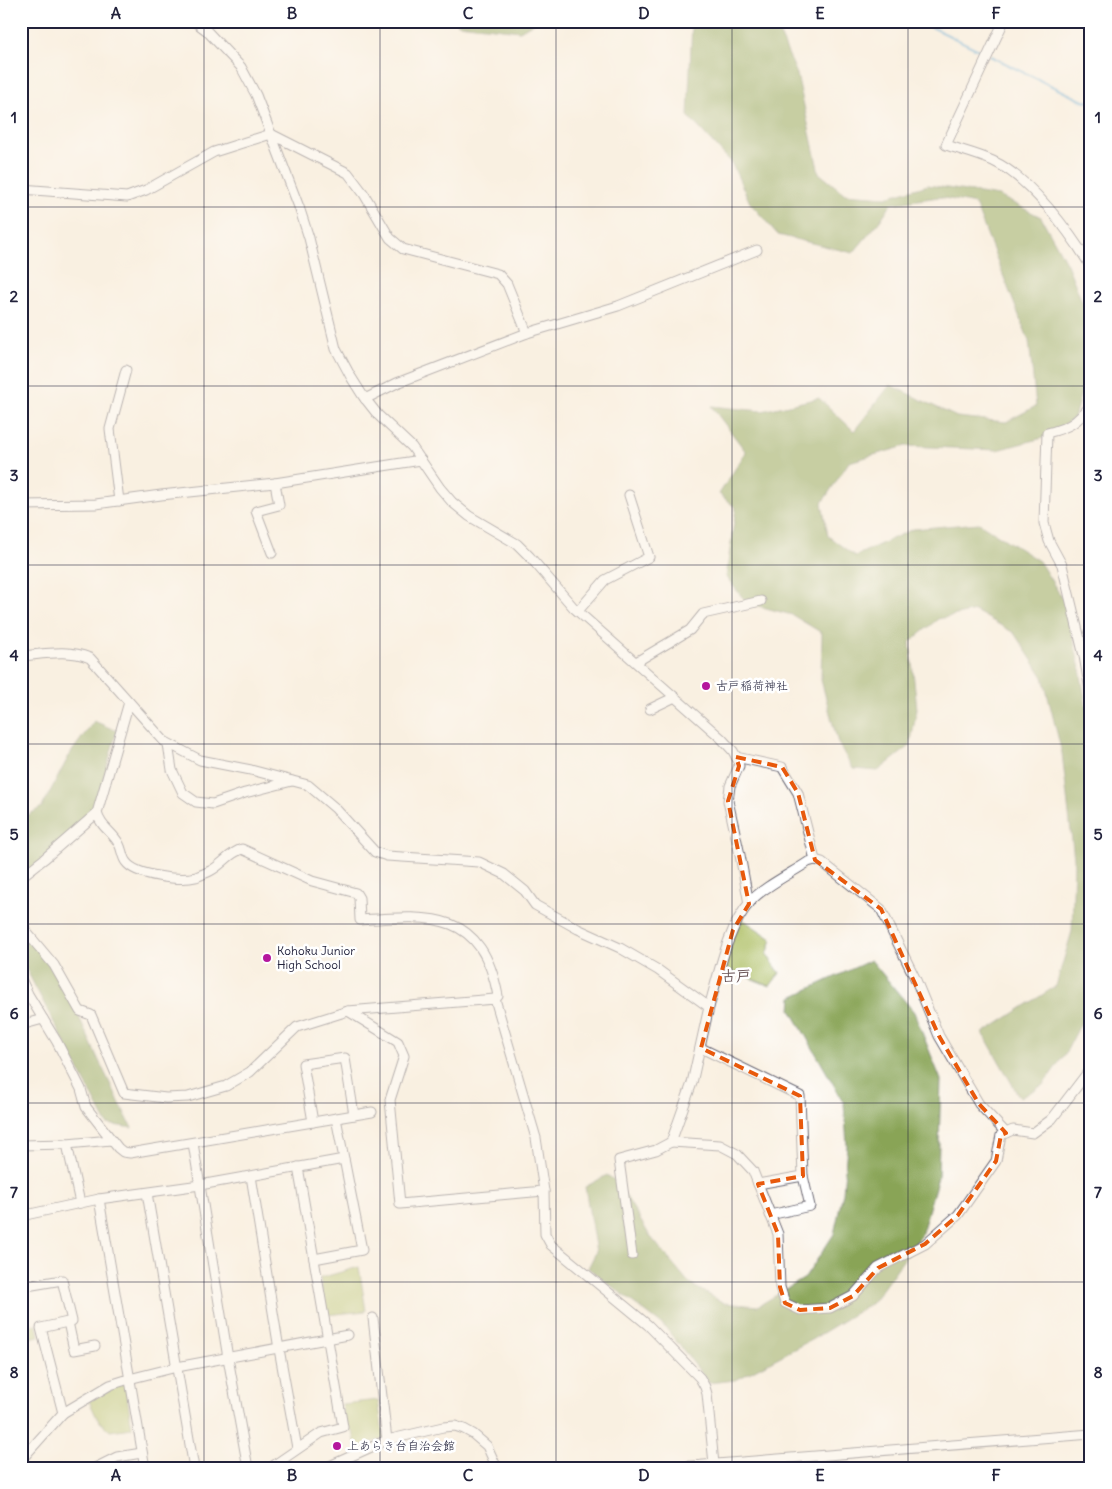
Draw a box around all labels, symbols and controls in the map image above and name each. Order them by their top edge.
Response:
text: A [111,3,121,23]
text: B [287,3,298,23]
text: C [463,3,474,23]
text: D [638,3,650,23]
text: E [815,3,825,23]
text: F [991,3,1001,23]
text: 1 [11,107,17,127]
text: 1 [1095,107,1101,127]
text: 2 [10,286,19,306]
text: 2 [1094,286,1103,306]
text: 3 [9,465,19,485]
text: 3 [1093,465,1103,485]
text: 4 [9,645,19,665]
text: 4 [1093,645,1103,665]
place label: 古戸稲荷神社 [716,678,788,693]
marker: 古戸稲荷神社 [700,680,712,692]
text: 5 [9,824,19,844]
text: 5 [1093,824,1103,844]
place label: Kohoku Junior High School [277,943,355,972]
marker: Kohoku Junior High School [261,952,273,964]
district label: 古戸 [721,966,751,985]
text: 6 [9,1003,19,1023]
text: 6 [1093,1003,1103,1023]
text: 7 [10,1182,18,1202]
text: 7 [1094,1182,1102,1202]
text: 8 [9,1362,19,1382]
text: 8 [1093,1362,1103,1382]
place label: 上あらき台自治会館 [347,1438,455,1453]
marker: 上あらき台自治会館 [331,1440,343,1452]
text: A [111,1465,121,1485]
text: B [287,1465,298,1485]
text: C [463,1465,474,1485]
text: D [638,1465,650,1485]
text: E [815,1465,825,1485]
text: F [991,1465,1001,1485]

